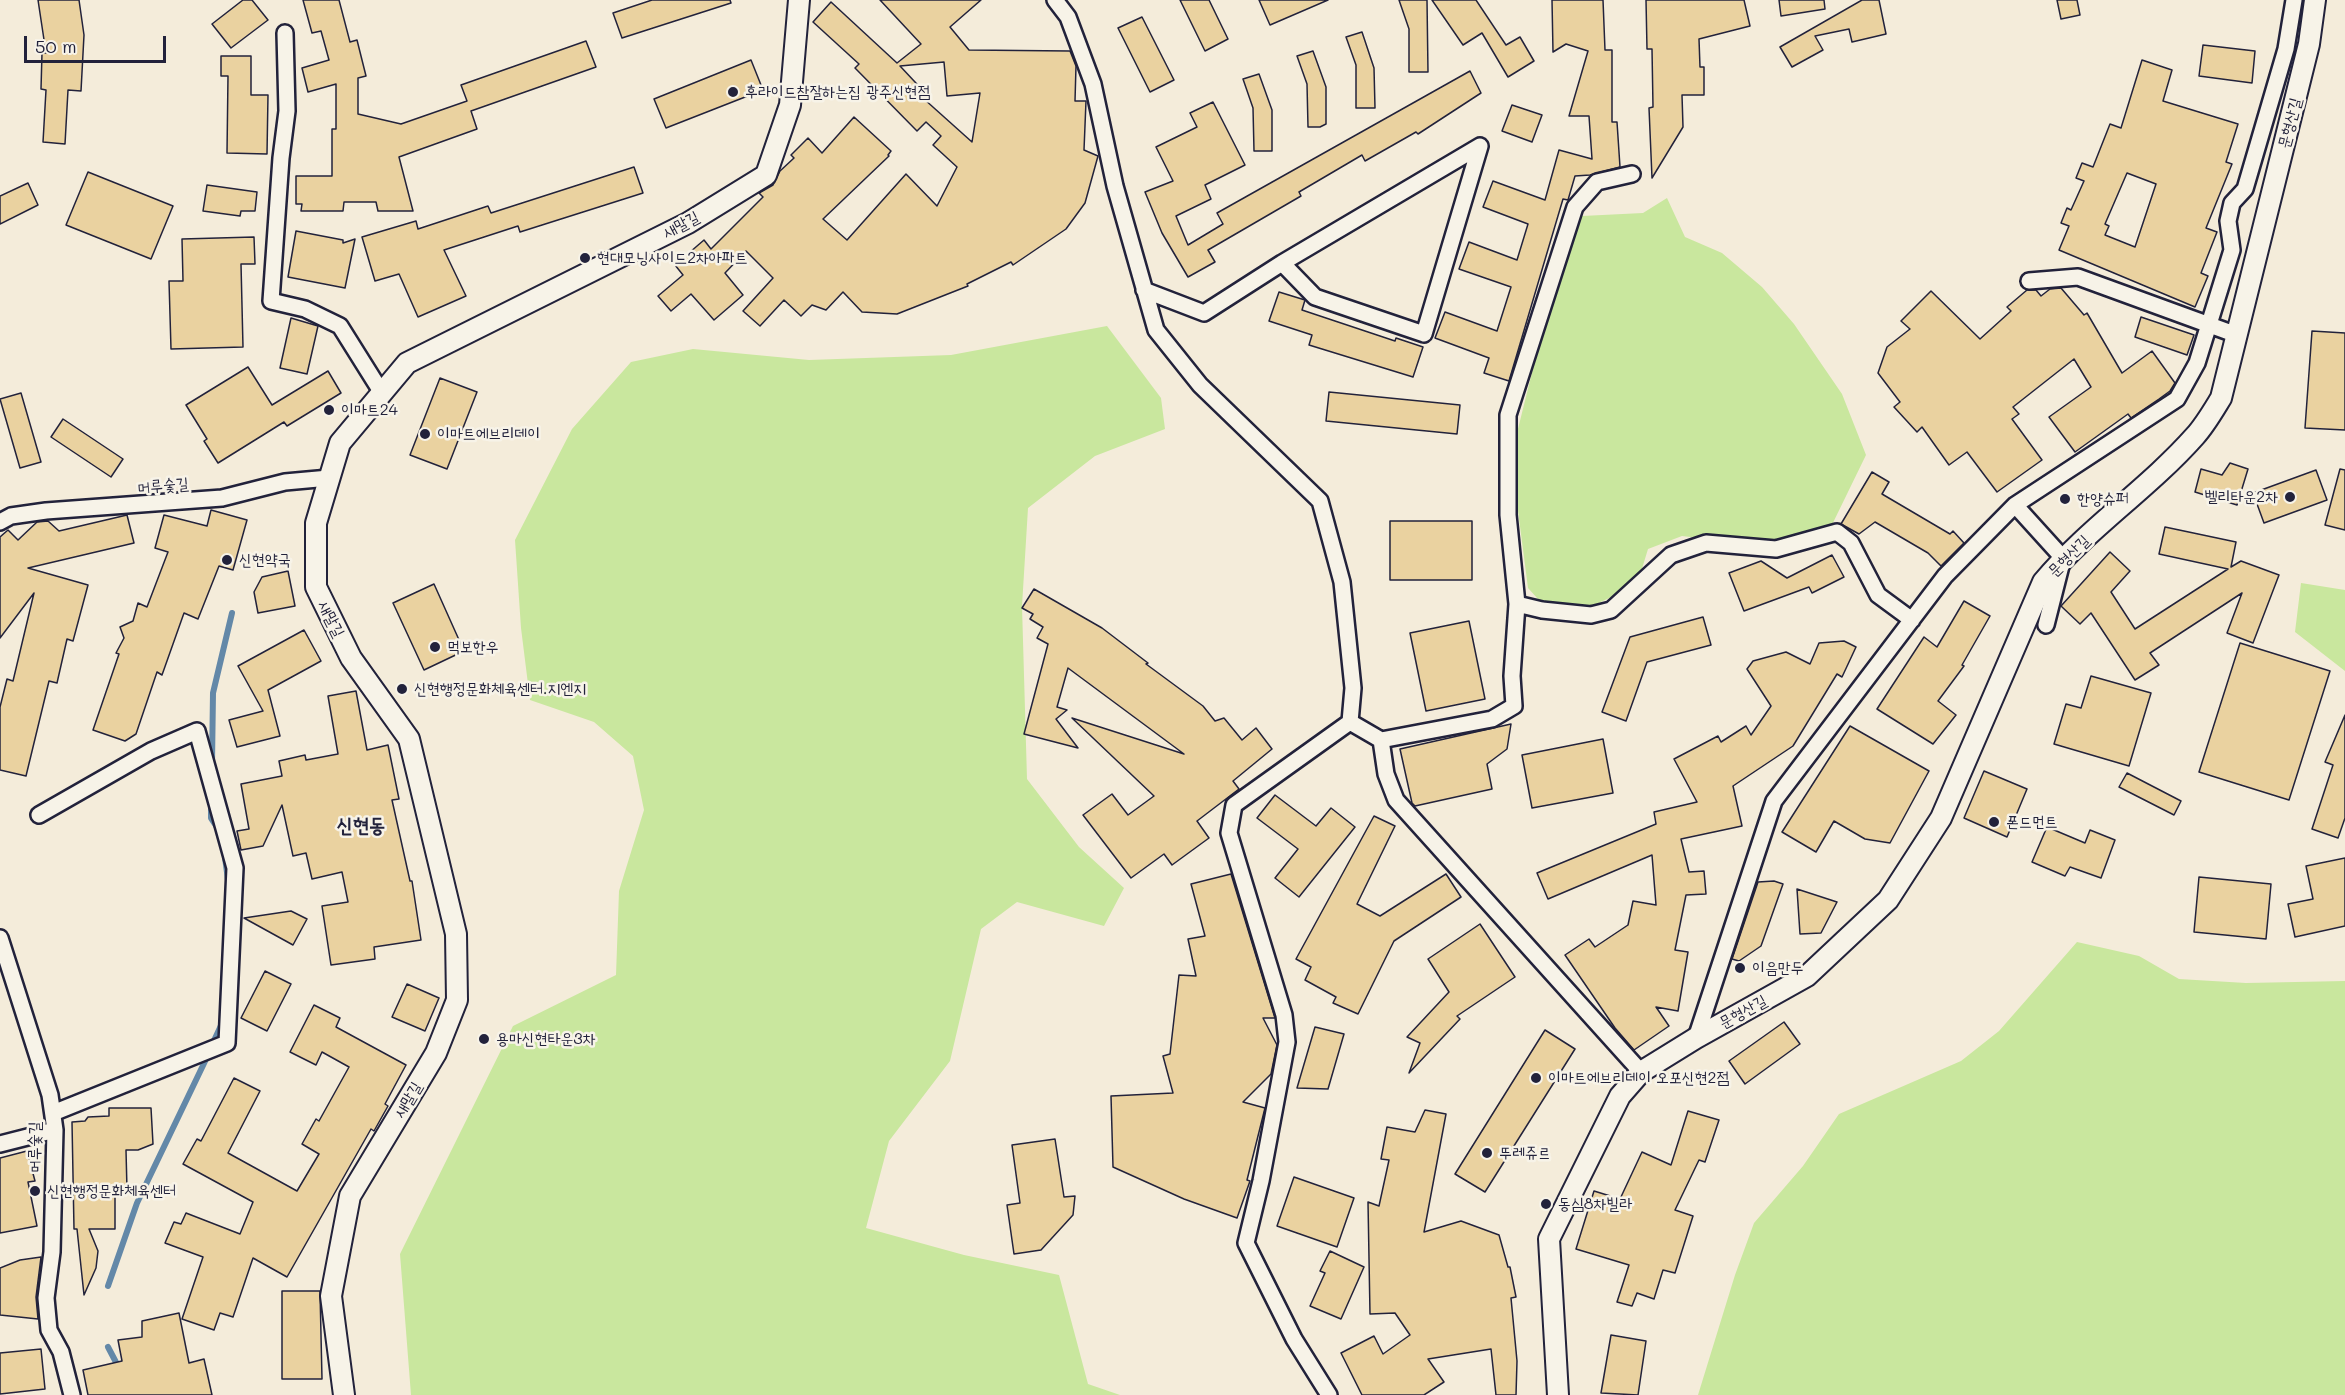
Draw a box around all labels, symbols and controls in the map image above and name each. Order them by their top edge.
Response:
scale bar [27,24,170,62]
text: 50 m [35,34,77,58]
place label: 후라이드참잘하는집 광주신현점 [745,82,930,102]
marker: 후라이드참잘하는집 광주신현점 [726,85,740,99]
street label: 문형산길 [2274,96,2306,150]
street label: 새말길 [659,207,703,243]
place label: 현대모닝사이드2차아파트 [597,248,748,268]
marker: 현대모닝사이드2차아파트 [578,251,592,265]
place label: 이마트24 [341,400,398,420]
marker: 이마트24 [322,403,336,417]
place label: 이마트에브리데이 [437,424,540,444]
marker: 이마트에브리데이 [418,427,432,441]
street label: 머루숯길 [137,474,189,498]
place label: 벨리타운2차 [2205,487,2278,507]
place label: 한양슈퍼 [2077,489,2128,509]
marker: 벨리타운2차 [2283,490,2297,504]
marker: 한양슈퍼 [2058,492,2072,506]
street label: 문형산길 [2044,531,2094,581]
place label: 신현약국 [239,550,290,570]
marker: 신현약국 [220,553,234,567]
street label: 새말길 [314,597,348,641]
place label: 먹보한우 [447,637,498,657]
marker: 먹보한우 [428,640,442,654]
place label: 신현행정문화체육센터.지엔지 [414,679,586,699]
marker: 신현행정문화체육센터.지엔지 [395,682,409,696]
place label: 폰드먼트 [2006,812,2058,832]
district label: 신현동 [337,814,385,838]
marker: 폰드먼트 [1987,815,2001,829]
place label: 이음만두 [1752,958,1804,978]
marker: 이음만두 [1733,961,1747,975]
street label: 문형산길 [1716,991,1770,1033]
place label: 용마신현타운3차 [496,1029,596,1049]
marker: 용마신현타운3차 [477,1032,491,1046]
place label: 이마트에브리데이 오포신현2점 [1548,1068,1729,1088]
marker: 이마트에브리데이 오포신현2점 [1529,1071,1543,1085]
street label: 새말길 [390,1079,426,1121]
street label: 머루숯길 [25,1121,45,1173]
place label: 뚜레쥬르 [1499,1143,1550,1163]
marker: 뚜레쥬르 [1480,1146,1494,1160]
place label: 신현행정문화체육센터 [47,1181,176,1201]
marker: 신현행정문화체육센터 [28,1184,42,1198]
place label: 동심8차빌라 [1558,1194,1632,1214]
marker: 동심8차빌라 [1539,1197,1553,1211]

